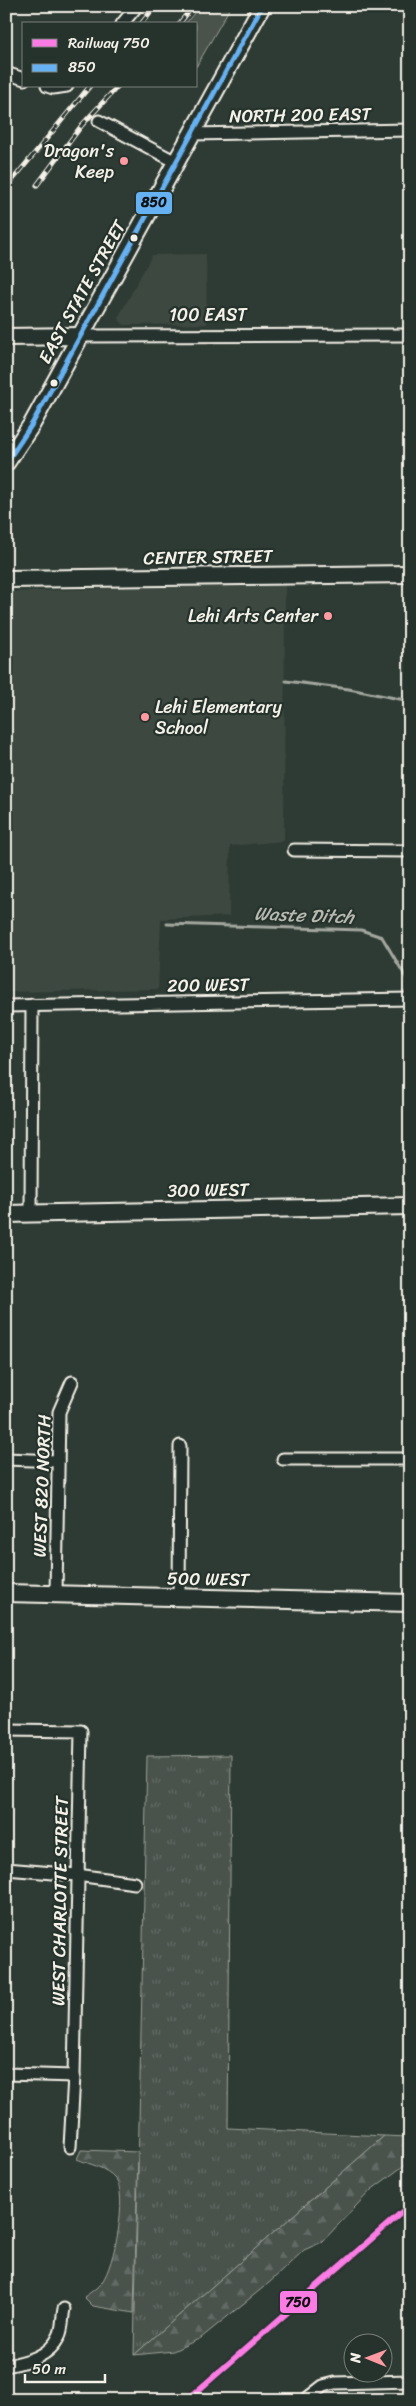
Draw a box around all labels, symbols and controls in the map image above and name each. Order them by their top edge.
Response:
legend [22,22,198,88]
text: Railway 750 [68,30,150,56]
text: 850 [68,54,96,80]
street label: NORTH 200 EAST [229,98,373,132]
place label: Dragon's Keep [44,135,115,188]
marker: Dragon's Keep [118,155,130,167]
text: 850 [140,190,167,215]
line badge: 850 [135,191,173,215]
street label: EAST STATE STREET [29,213,135,370]
unlabelled marker [129,233,139,243]
street label: 100 EAST [169,299,248,331]
unlabelled marker [49,378,59,388]
street label: CENTER STREET [143,540,274,574]
place label: Lehi Arts Center [188,600,320,632]
marker: Lehi Arts Center [322,610,334,622]
place label: Lehi Elementary School [155,691,283,744]
marker: Lehi Elementary School [139,711,151,723]
water label: Waste Ditch [254,897,356,933]
street label: 200 WEST [167,968,250,1002]
street label: 300 WEST [167,1173,250,1207]
street label: WEST 820 NORTH [24,1414,60,1558]
street label: 500 WEST [166,1562,251,1596]
street label: WEST CHARLOTTE STREET [42,1795,78,2006]
line badge: 750 [279,2290,318,2314]
text: 750 [285,2290,311,2315]
north arrow [344,2334,394,2384]
scale bar [25,2351,105,2383]
text: N [343,2352,368,2364]
text: 50 m [32,2356,67,2382]

